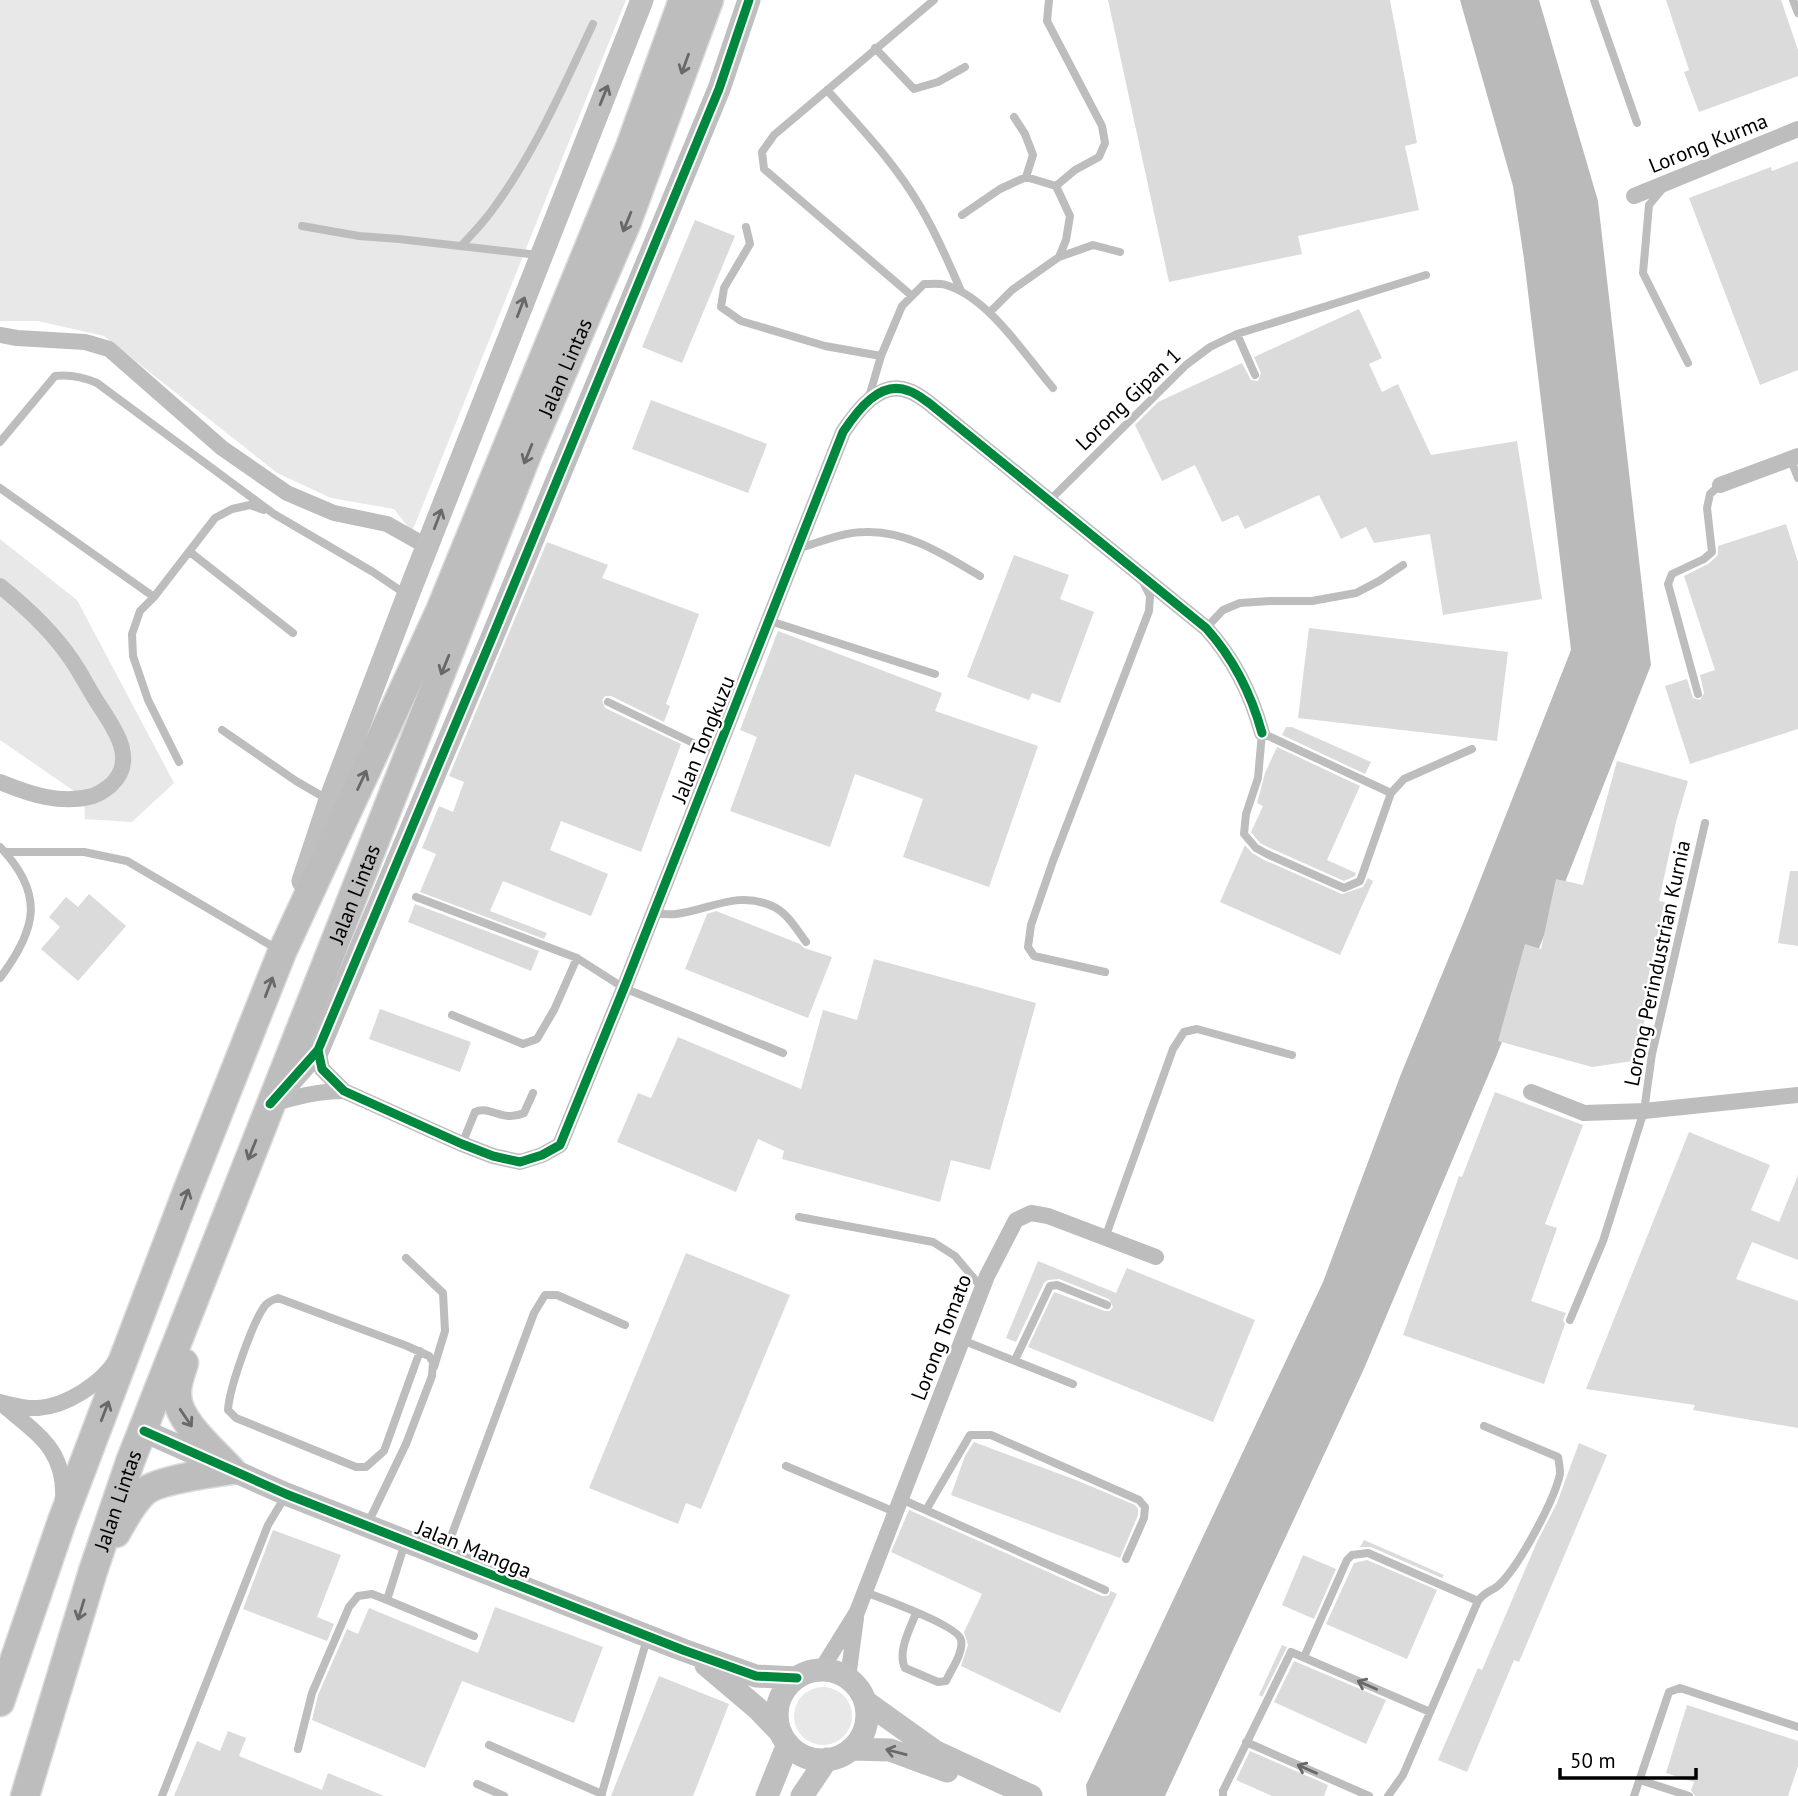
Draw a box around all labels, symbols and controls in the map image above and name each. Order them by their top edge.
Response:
one-way arrow [678,52,690,74]
one-way arrow [599,85,612,107]
street label: Lorong Kurma [1645,107,1771,179]
one-way arrow [619,210,632,232]
one-way arrow [515,297,528,318]
street label: Jalan Lintas [531,314,598,422]
street label: Lorong Gipan 1 [1070,342,1186,456]
one-way arrow [520,442,533,464]
one-way arrow [433,509,446,530]
one-way arrow [438,654,451,676]
street label: Jalan Tongkuzu [665,672,741,807]
one-way arrow [356,770,369,791]
street label: Lorong Perindustrian Kurnia [1618,838,1696,1088]
street label: Jalan Lintas [322,840,386,948]
one-way arrow [263,977,276,999]
one-way arrow [245,1139,258,1160]
one-way arrow [179,1188,192,1210]
street label: Lorong Tomato [905,1270,977,1404]
one-way arrow [99,1401,112,1423]
one-way arrow [179,1408,194,1427]
street label: Jalan Lintas [87,1446,147,1555]
street label: Jalan Mangga [412,1513,535,1584]
one-way arrow [73,1599,86,1621]
one-way arrow [1357,1678,1379,1691]
scale bar [1560,1736,1696,1780]
one-way arrow [885,1745,908,1758]
text: 50 m [1570,1747,1616,1774]
one-way arrow [1297,1762,1319,1775]

